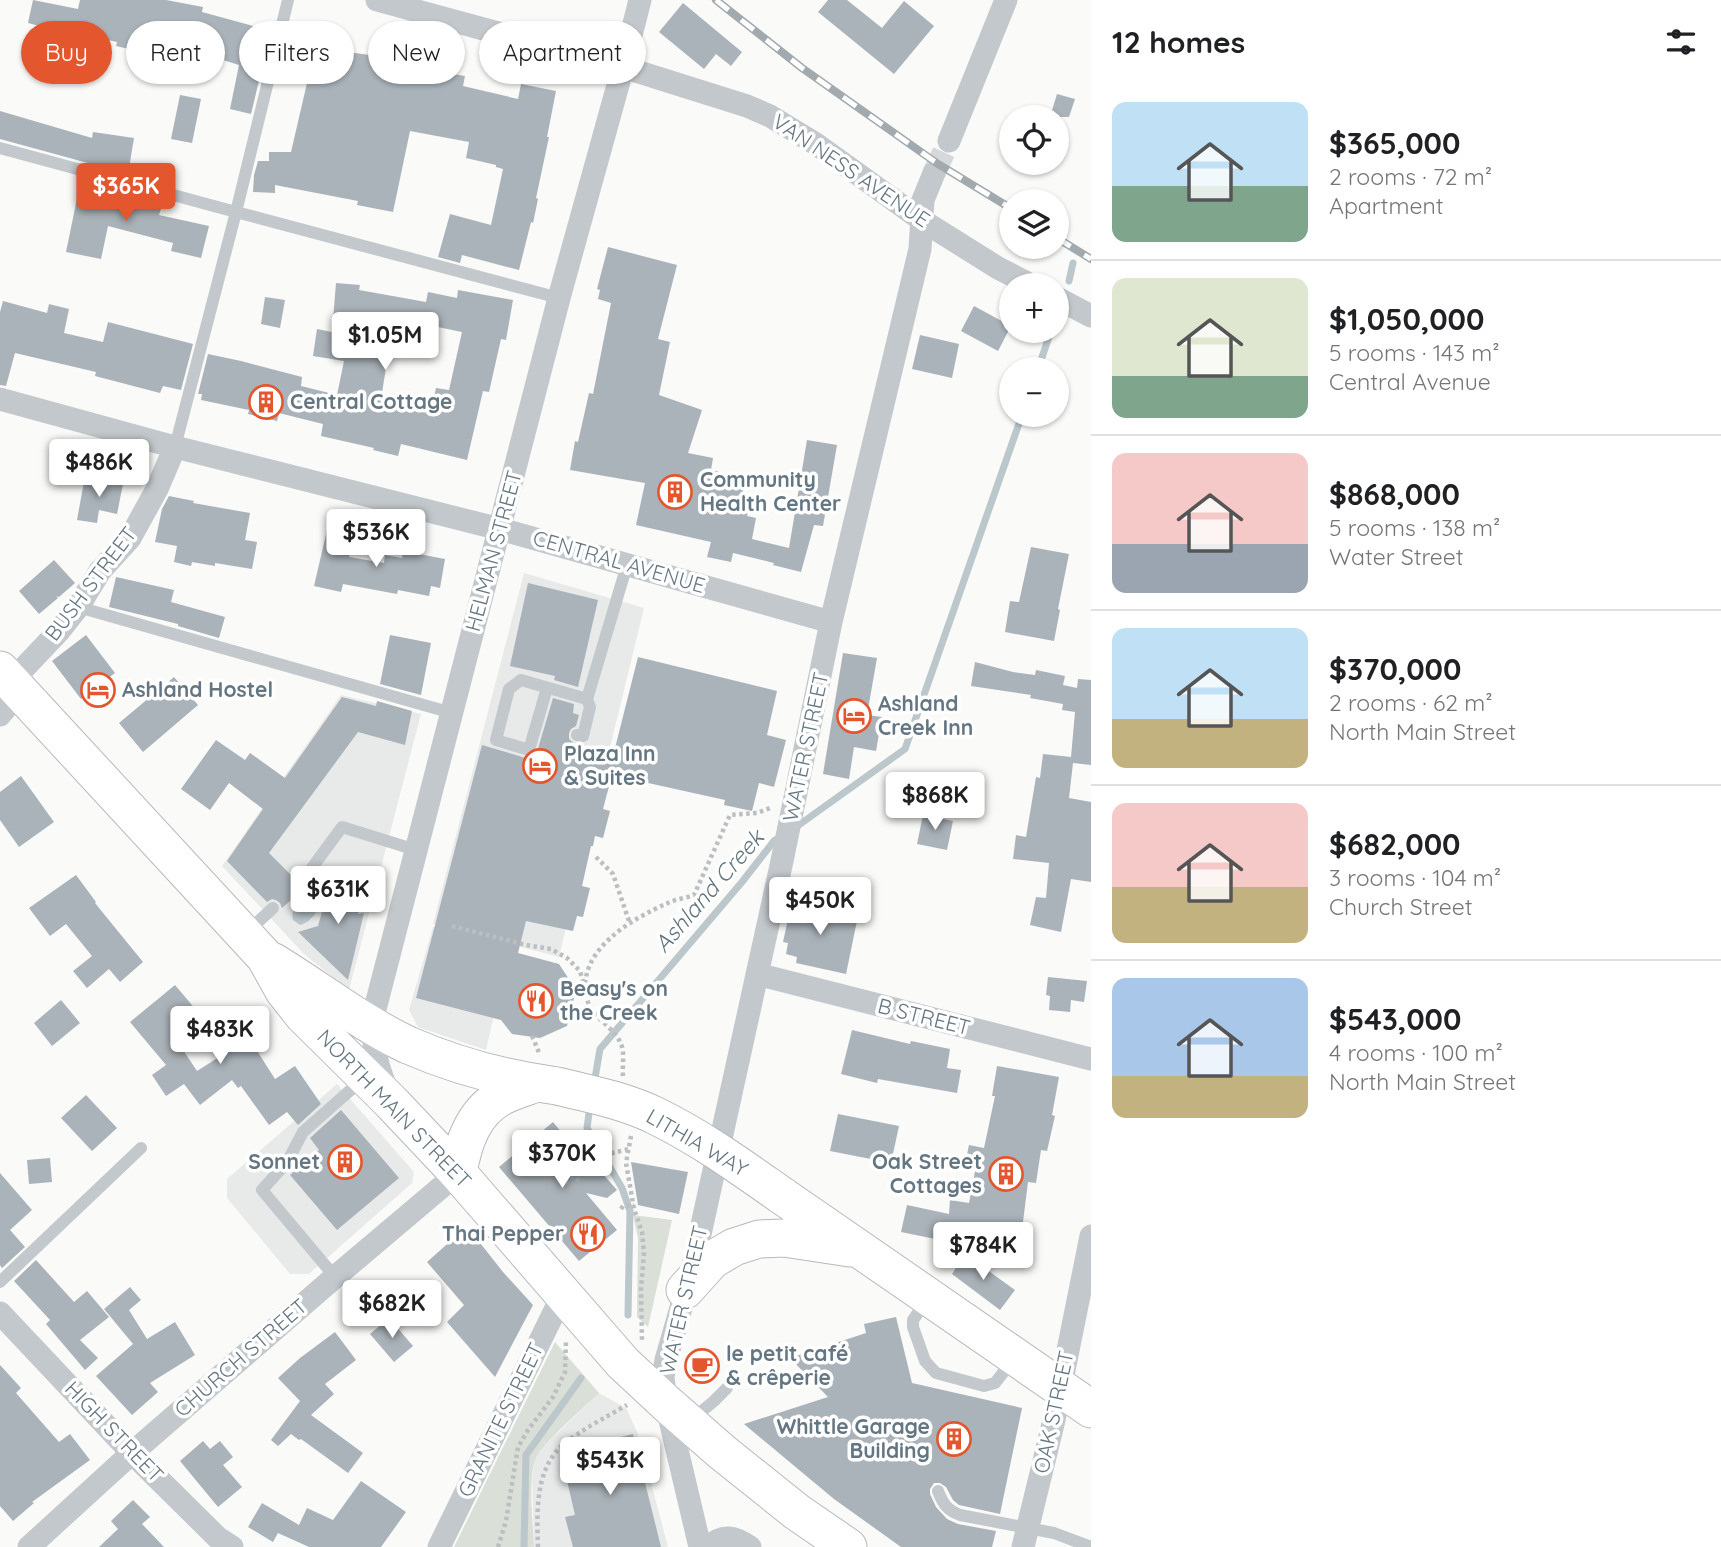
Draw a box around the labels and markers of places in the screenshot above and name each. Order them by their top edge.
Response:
pin: $365K [77,164,175,223]
pin: $1.05M [328,312,442,372]
building icon: Central Cottage [247,383,285,421]
place label: Central Cottage [290,388,452,414]
pin: $486K [50,440,148,499]
place label: Community Health Center [700,466,841,516]
building icon: Community Health Center [656,473,694,511]
pin: $536K [327,510,425,569]
hotel icon: Ashland Hostel [79,671,117,709]
place label: Ashland Hostel [122,676,273,702]
place label: Ashland Creek Inn [878,690,973,740]
hotel icon: Ashland Creek Inn [835,697,873,735]
place label: Plaza Inn & Suites [564,740,656,790]
hotel icon: Plaza Inn & Suites [521,747,559,785]
pin: $868K [886,772,984,832]
pin: $631K [289,866,387,926]
pin: $450K [771,878,869,937]
place label: Beasy's on the Creek [560,975,668,1025]
restaurant icon: Beasy's on the Creek [517,982,555,1020]
pin: $483K [171,1006,269,1066]
pin: $370K [513,1130,611,1190]
building icon: Sonnet [326,1143,364,1181]
place label: Sonnet [248,1148,320,1174]
place label: Oak Street Cottages [872,1148,982,1198]
building icon: Oak Street Cottages [987,1155,1025,1193]
restaurant icon: Thai Pepper [569,1215,607,1253]
place label: Thai Pepper [442,1220,564,1246]
pin: $784K [934,1222,1032,1282]
pin: $682K [343,1280,441,1340]
place label: le petit café & crêperie [726,1340,848,1390]
cafe icon: le petit café & crêperie [683,1347,721,1385]
place label: Whittle Garage Building [777,1413,930,1463]
building icon: Whittle Garage Building [935,1420,973,1458]
pin: $543K [561,1438,659,1497]

